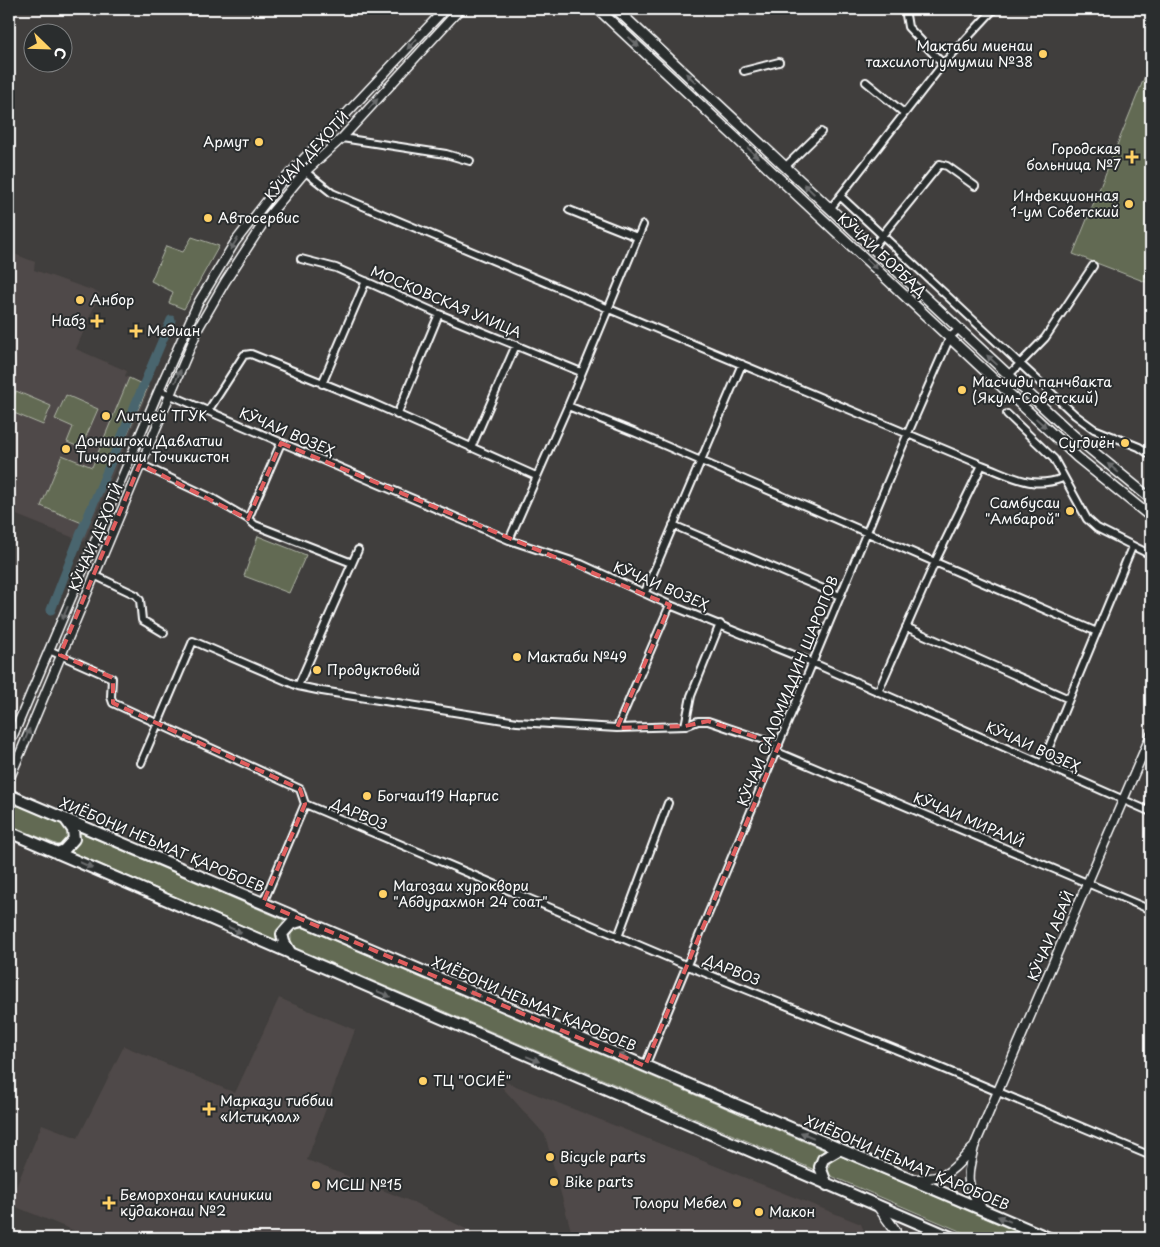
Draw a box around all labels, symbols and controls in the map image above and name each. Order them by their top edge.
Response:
north arrow [22,22,72,72]
place label: Мактаби миенаи тахсилоти умумии №38 [866,35,1033,72]
one-way arrow [628,36,640,48]
one-way arrow [406,38,418,50]
text: С [49,44,72,62]
marker: Мактаби миенаи тахсилоти умумии №38 [1037,48,1049,60]
one-way arrow [686,72,698,84]
one-way arrow [367,98,379,110]
street label: КӮЧАИ ДЕҲОТӢ [260,106,354,205]
place label: Армут [203,131,249,152]
marker: Армут [253,136,265,148]
place label: Городская больница №7 [1026,138,1121,175]
one-way arrow [747,147,759,159]
marker: Городская больница №7 [1125,150,1139,164]
one-way arrow [804,183,816,195]
place label: Инфекционная 1-ум Советский [1011,185,1119,222]
marker: Инфекционная 1-ум Советский [1123,198,1135,210]
place label: Автосервис [218,207,299,228]
street label: КӮЧАИ БОРБАД [833,208,931,301]
marker: Автосервис [202,212,214,224]
one-way arrow [229,237,239,250]
one-way arrow [865,258,877,270]
street label: МОСКОВСКАЯ УЛИЦА [367,260,525,343]
place label: Анбор [90,289,134,310]
marker: Анбор [74,294,86,306]
place label: Набз [52,310,86,331]
marker: Набз [90,314,104,328]
place label: Медиан [147,320,201,341]
marker: Медиан [129,324,143,338]
one-way arrow [987,354,999,366]
one-way arrow [175,369,183,383]
place label: Масчиди панчвакта (Якум-Советский) [972,371,1112,408]
marker: Масчиди панчвакта (Якум-Советский) [956,384,968,396]
street label: КӮЧАИ ВОЗЕҲ [236,402,338,461]
place label: Литцей ТГУК [116,405,207,426]
marker: Литцей ТГУК [100,410,112,422]
one-way arrow [1035,417,1047,429]
place label: Донишгохи Давлатии Тичоратии Точикистон [75,430,229,467]
place label: Сугдиён [1058,432,1115,453]
marker: Сугдиён [1119,437,1131,449]
marker: Донишгохи Давлатии Тичоратии Точикистон [60,443,72,455]
one-way arrow [1108,462,1120,474]
street label: КӮЧАИ ДЕҲОТӢ [63,479,128,594]
place label: Самбусаи "Амбарой" [985,492,1060,529]
marker: Самбусаи "Амбарой" [1064,505,1076,517]
street label: КӮЧАИ ВОЗЕҲ [610,556,712,615]
street label: КӮЧАИ САЛОМИДДИН ШАРОПОВ [732,573,843,809]
one-way arrow [60,606,68,620]
place label: Мактаби №49 [527,646,627,667]
marker: Мактаби №49 [511,651,523,663]
place label: Продуктовый [327,659,420,680]
marker: Продуктовый [311,664,323,676]
street label: КӮЧАИ ВОЗЕҲ [982,716,1084,777]
one-way arrow [23,728,31,742]
place label: Богчаи119 Наргис [377,785,499,806]
street label: КӮЧАИ МИРАЛӢ [910,787,1028,852]
marker: Богчаи119 Наргис [361,790,373,802]
street label: ХИЁБОНИ НЕЪМАТ ҚАРОБОЕВ [57,792,268,897]
street label: ДАРВОЗ [327,792,391,835]
one-way arrow [79,862,93,870]
place label: Магозаи хуроквори "Абдурахмон 24 соат" [393,875,548,912]
street label: КӮЧАИ АБАӢ [1022,887,1079,984]
marker: Магозаи хуроквори "Абдурахмон 24 соат" [377,888,389,900]
one-way arrow [228,927,242,935]
street label: ДАРВОЗ [700,948,764,990]
street label: ХИЁБОНИ НЕЪМАТ ҚАРОБОЕВ [429,951,640,1056]
one-way arrow [468,989,482,997]
one-way arrow [377,991,391,999]
one-way arrow [618,1053,632,1061]
one-way arrow [526,1055,540,1063]
place label: ТЦ "ОСИЁ" [433,1070,511,1091]
marker: ТЦ "ОСИЁ" [417,1075,429,1087]
place label: Маркази тиббии «Истиқлол» [220,1090,334,1127]
marker: Маркази тиббии «Истиқлол» [202,1102,216,1116]
street label: ХИЁБОНИ НЕЪМАТ ҚАРОБОЕВ [802,1110,1013,1215]
one-way arrow [800,1130,814,1138]
place label: Bicycle parts [560,1146,646,1167]
marker: Bicycle parts [544,1151,556,1163]
place label: Bike parts [564,1171,634,1192]
place label: МСШ №15 [326,1174,402,1195]
marker: Bike parts [548,1176,560,1188]
marker: МСШ №15 [310,1179,322,1191]
place label: Беморхонаи клиникии кӯдаконаи №2 [120,1184,272,1221]
place label: Толори Мебел [633,1192,727,1213]
marker: Беморхонаи клиникии кӯдаконаи №2 [102,1196,116,1210]
marker: Толори Мебел [731,1197,743,1209]
place label: Макон [769,1201,815,1222]
marker: Макон [753,1206,765,1218]
one-way arrow [997,1215,1011,1223]

